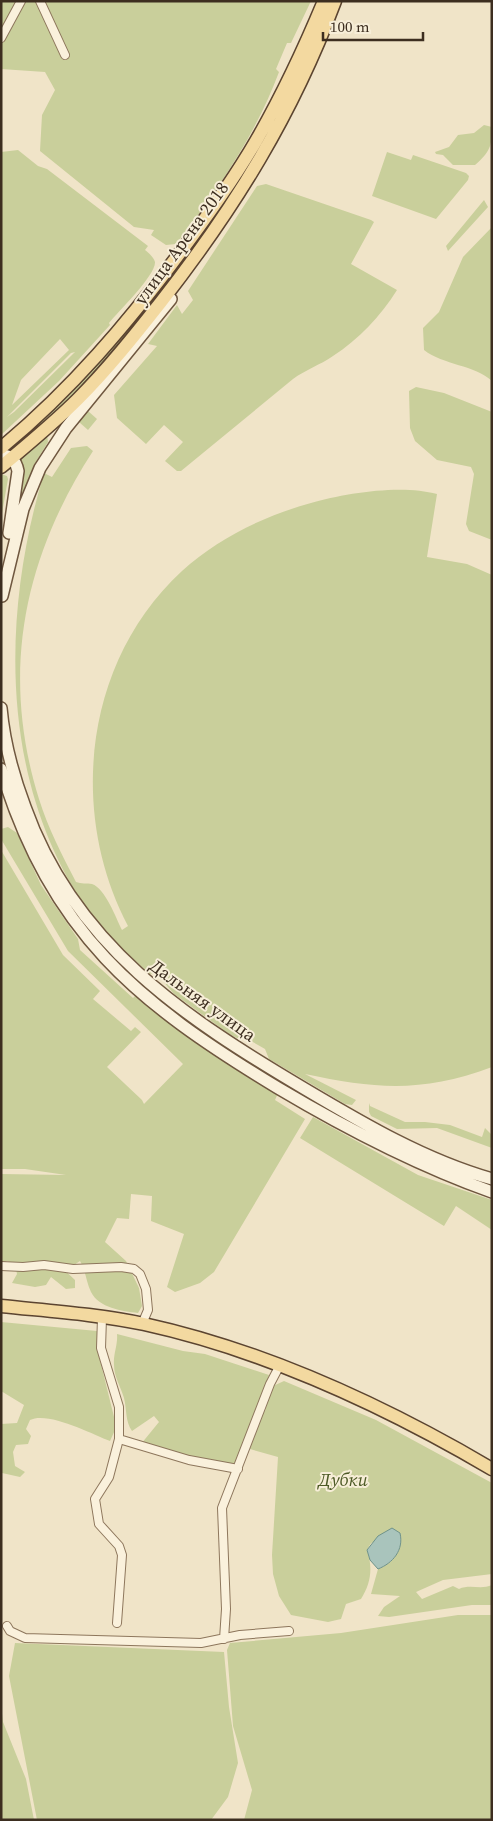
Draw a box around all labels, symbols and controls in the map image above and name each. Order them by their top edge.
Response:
scale bar [323,10,423,42]
text: 100 m [330,16,370,37]
street label: улица Арена 2018 [128,176,234,310]
street label: Дальняя улица [145,953,262,1048]
park label: Дубки [316,1467,368,1492]

